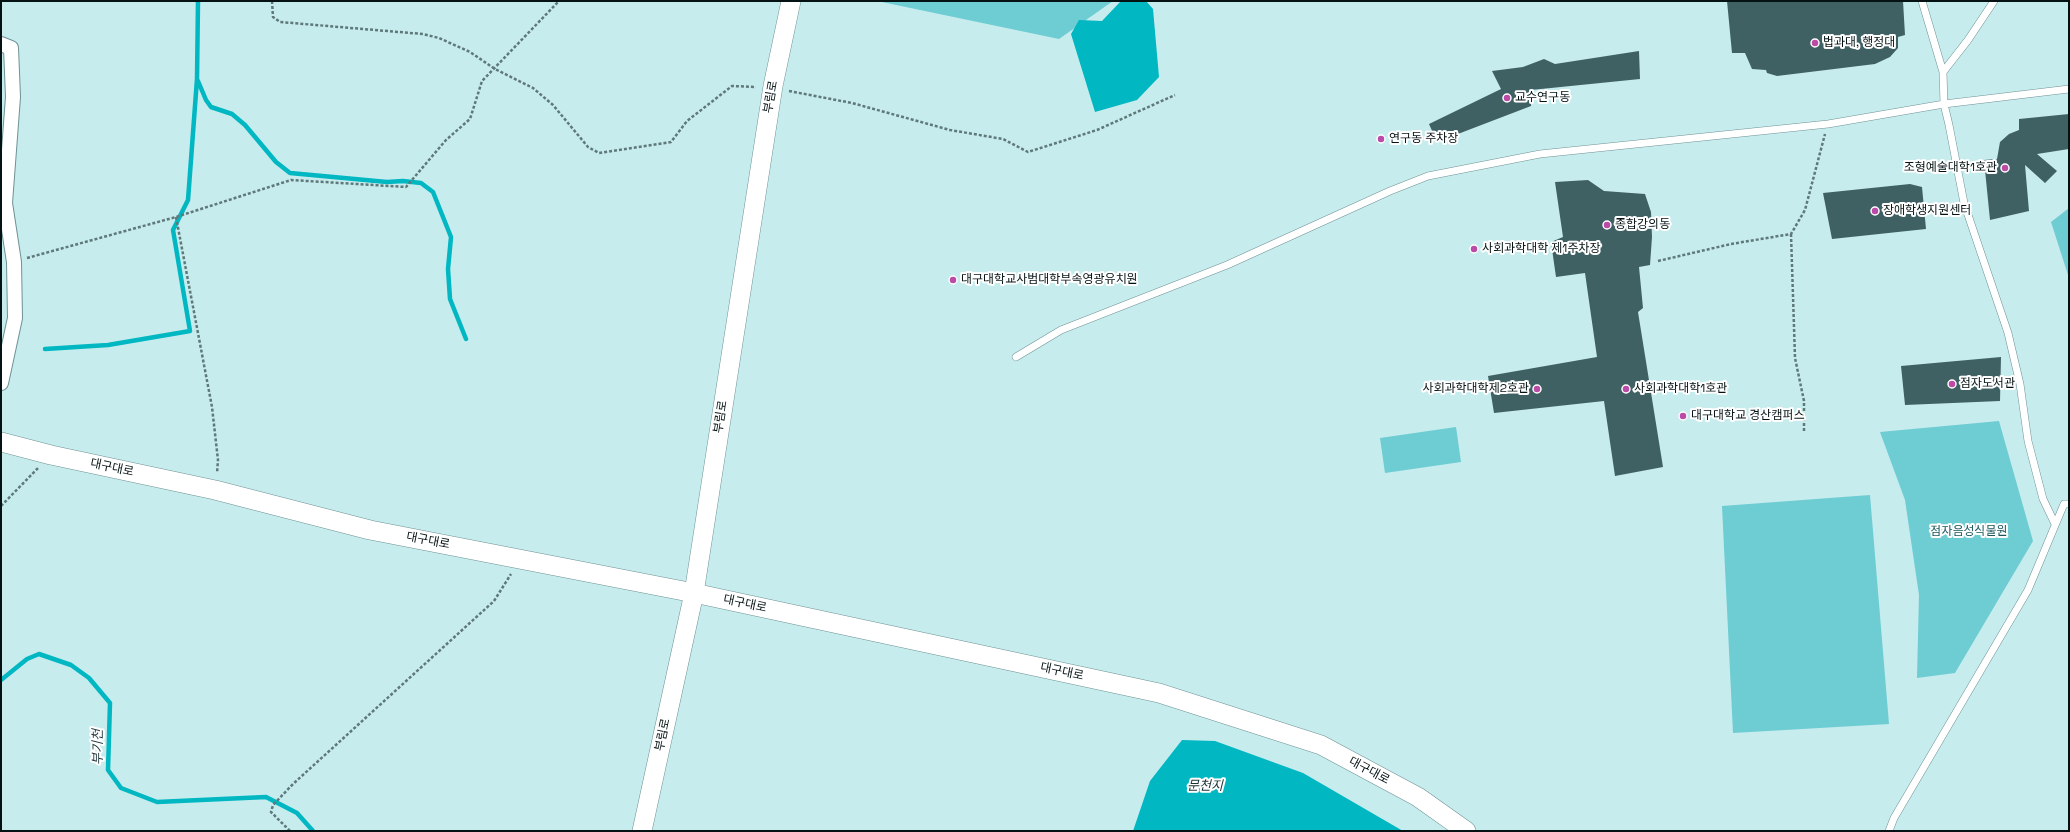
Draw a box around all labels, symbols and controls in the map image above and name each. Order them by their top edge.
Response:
place label: 법과대, 행정대 [1823,36,1895,50]
marker: 법과대, 행정대 [1810,38,1820,48]
street label: 부림로 [761,79,781,115]
place label: 교수연구동 [1515,91,1570,105]
marker: 교수연구동 [1502,93,1512,103]
place label: 연구동 주차장 [1389,132,1458,146]
marker: 연구동 주차장 [1376,134,1386,144]
place label: 조형예술대학1호관 [1904,161,1997,175]
marker: 조형예술대학1호관 [2000,163,2010,173]
place label: 장애학생지원센터 [1883,204,1971,218]
marker: 장애학생지원센터 [1870,206,1880,216]
place label: 종합강의동 [1615,218,1670,232]
marker: 종합강의동 [1602,220,1612,230]
place label: 사회과학대학 제1주차장 [1482,242,1600,256]
marker: 사회과학대학 제1주차장 [1469,244,1479,254]
place label: 대구대학교사범대학부속영광유치원 [961,273,1138,287]
marker: 대구대학교사범대학부속영광유치원 [948,275,958,285]
place label: 점자도서관 [1960,377,2015,391]
marker: 점자도서관 [1947,379,1957,389]
place label: 사회과학대학제2호관 [1422,382,1529,396]
place label: 사회과학대학1호관 [1634,382,1727,396]
marker: 사회과학대학제2호관 [1532,384,1542,394]
marker: 사회과학대학1호관 [1621,384,1631,394]
street label: 부림로 [711,400,731,434]
place label: 대구대학교 경산캠퍼스 [1691,409,1804,423]
marker: 대구대학교 경산캠퍼스 [1678,411,1688,421]
street label: 대구대로 [89,456,135,480]
park label: 점자음성식물원 [1930,525,2008,539]
street label: 대구대로 [405,530,451,552]
street label: 대구대로 [722,592,768,616]
street label: 대구대로 [1039,660,1085,684]
street label: 부림로 [653,717,673,753]
water label: 부기천 [90,729,106,765]
street label: 대구대로 [1346,754,1392,788]
water label: 문천지 [1187,778,1223,794]

